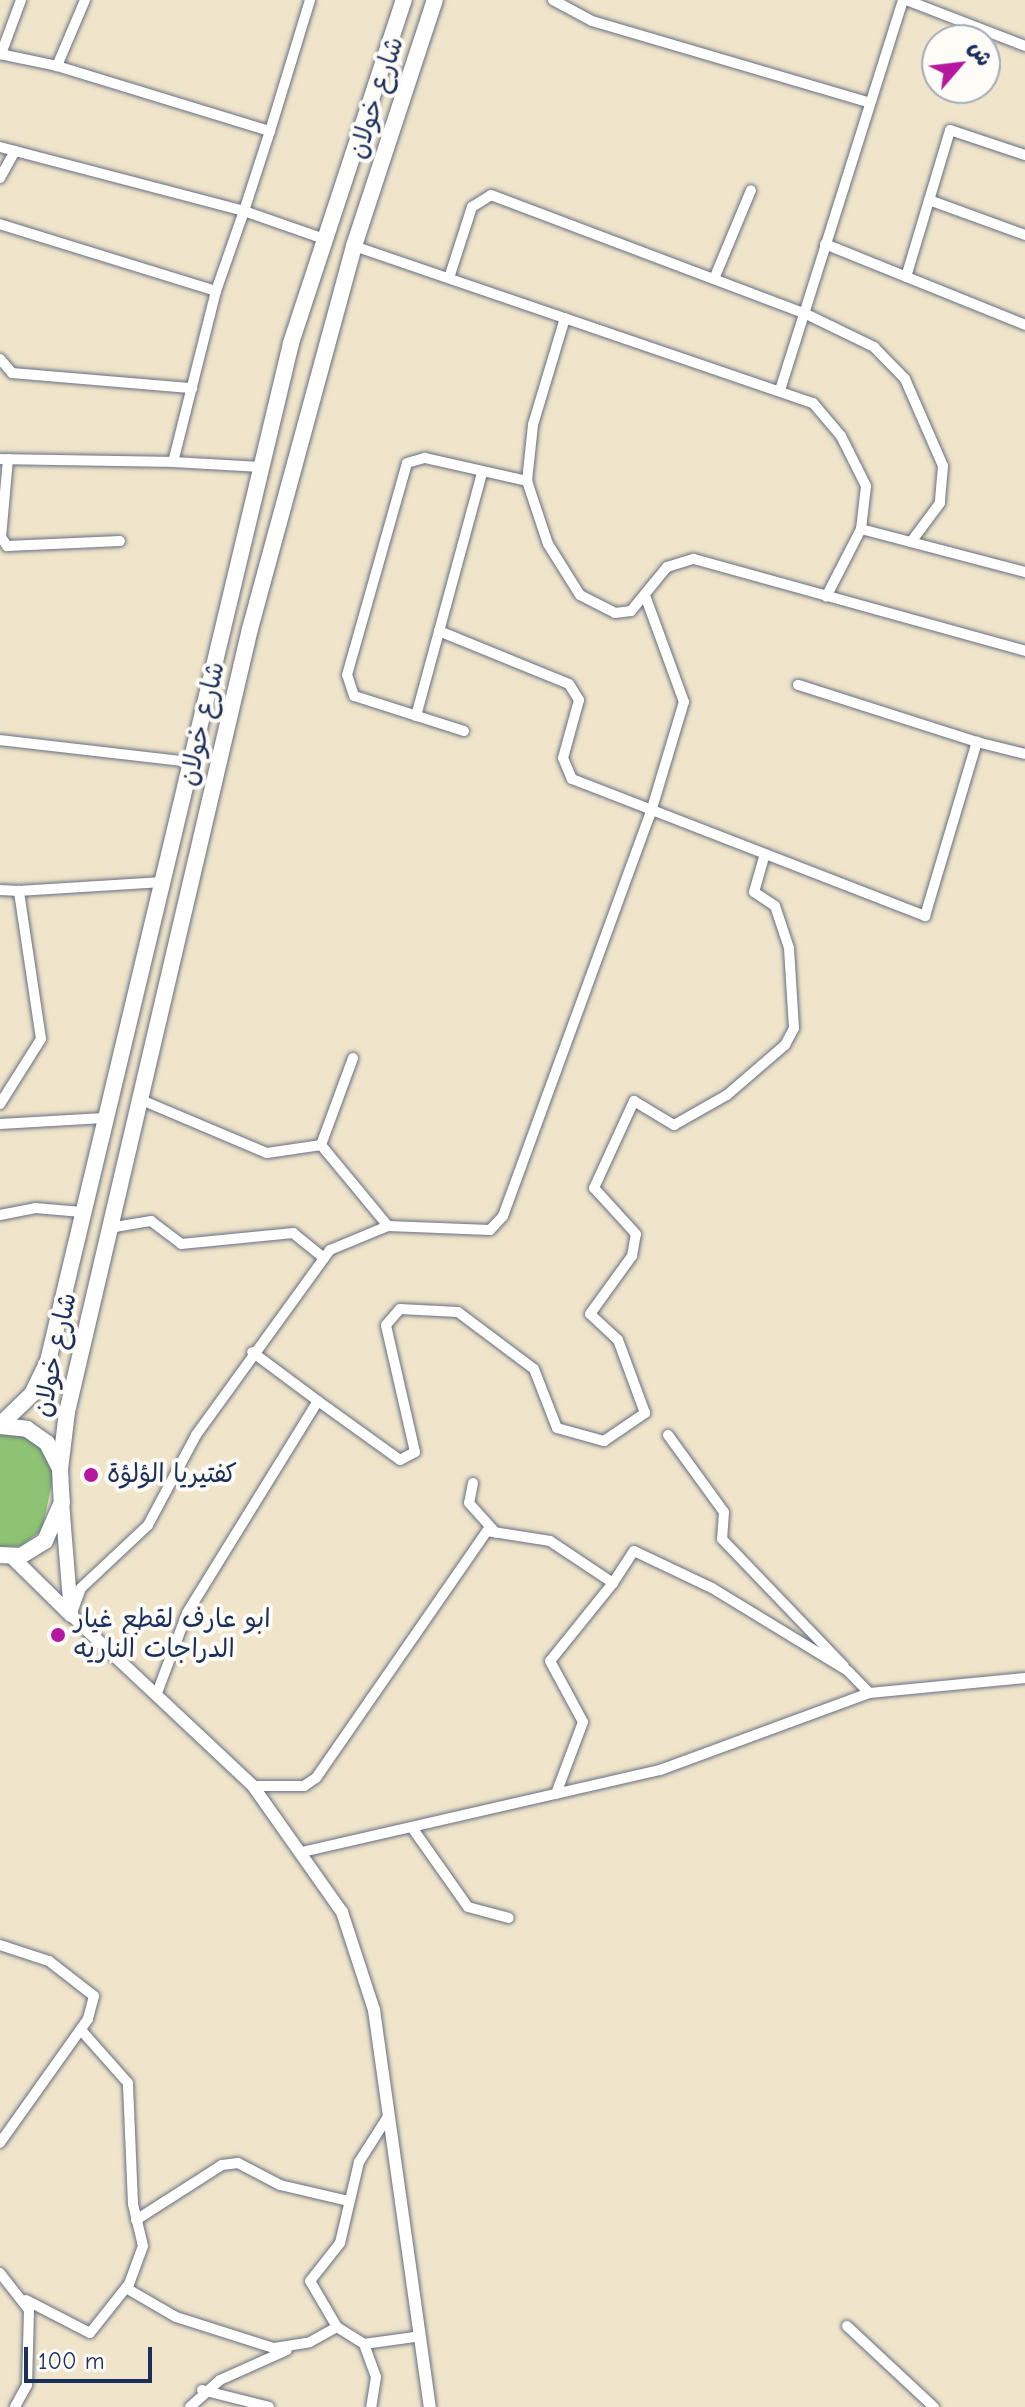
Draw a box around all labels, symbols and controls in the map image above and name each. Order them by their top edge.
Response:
north arrow [921,24,1001,104]
street label: شارع خولان [343,33,411,163]
text: ش [963,37,998,70]
street label: شارع خولان [174,659,232,789]
street label: شارع خولان [28,1290,84,1420]
place label: كفتيريا الؤلؤة [107,1459,237,1491]
marker: كفتيريا الؤلؤة [82,1466,100,1484]
place label: ابو عارف لقطع غيار الدراجات الناريه [74,1604,271,1666]
marker: ابو عارف لقطع غيار الدراجات الناريه [49,1626,67,1644]
scale bar [28,2331,156,2381]
text: 100 m [38,2347,105,2375]

